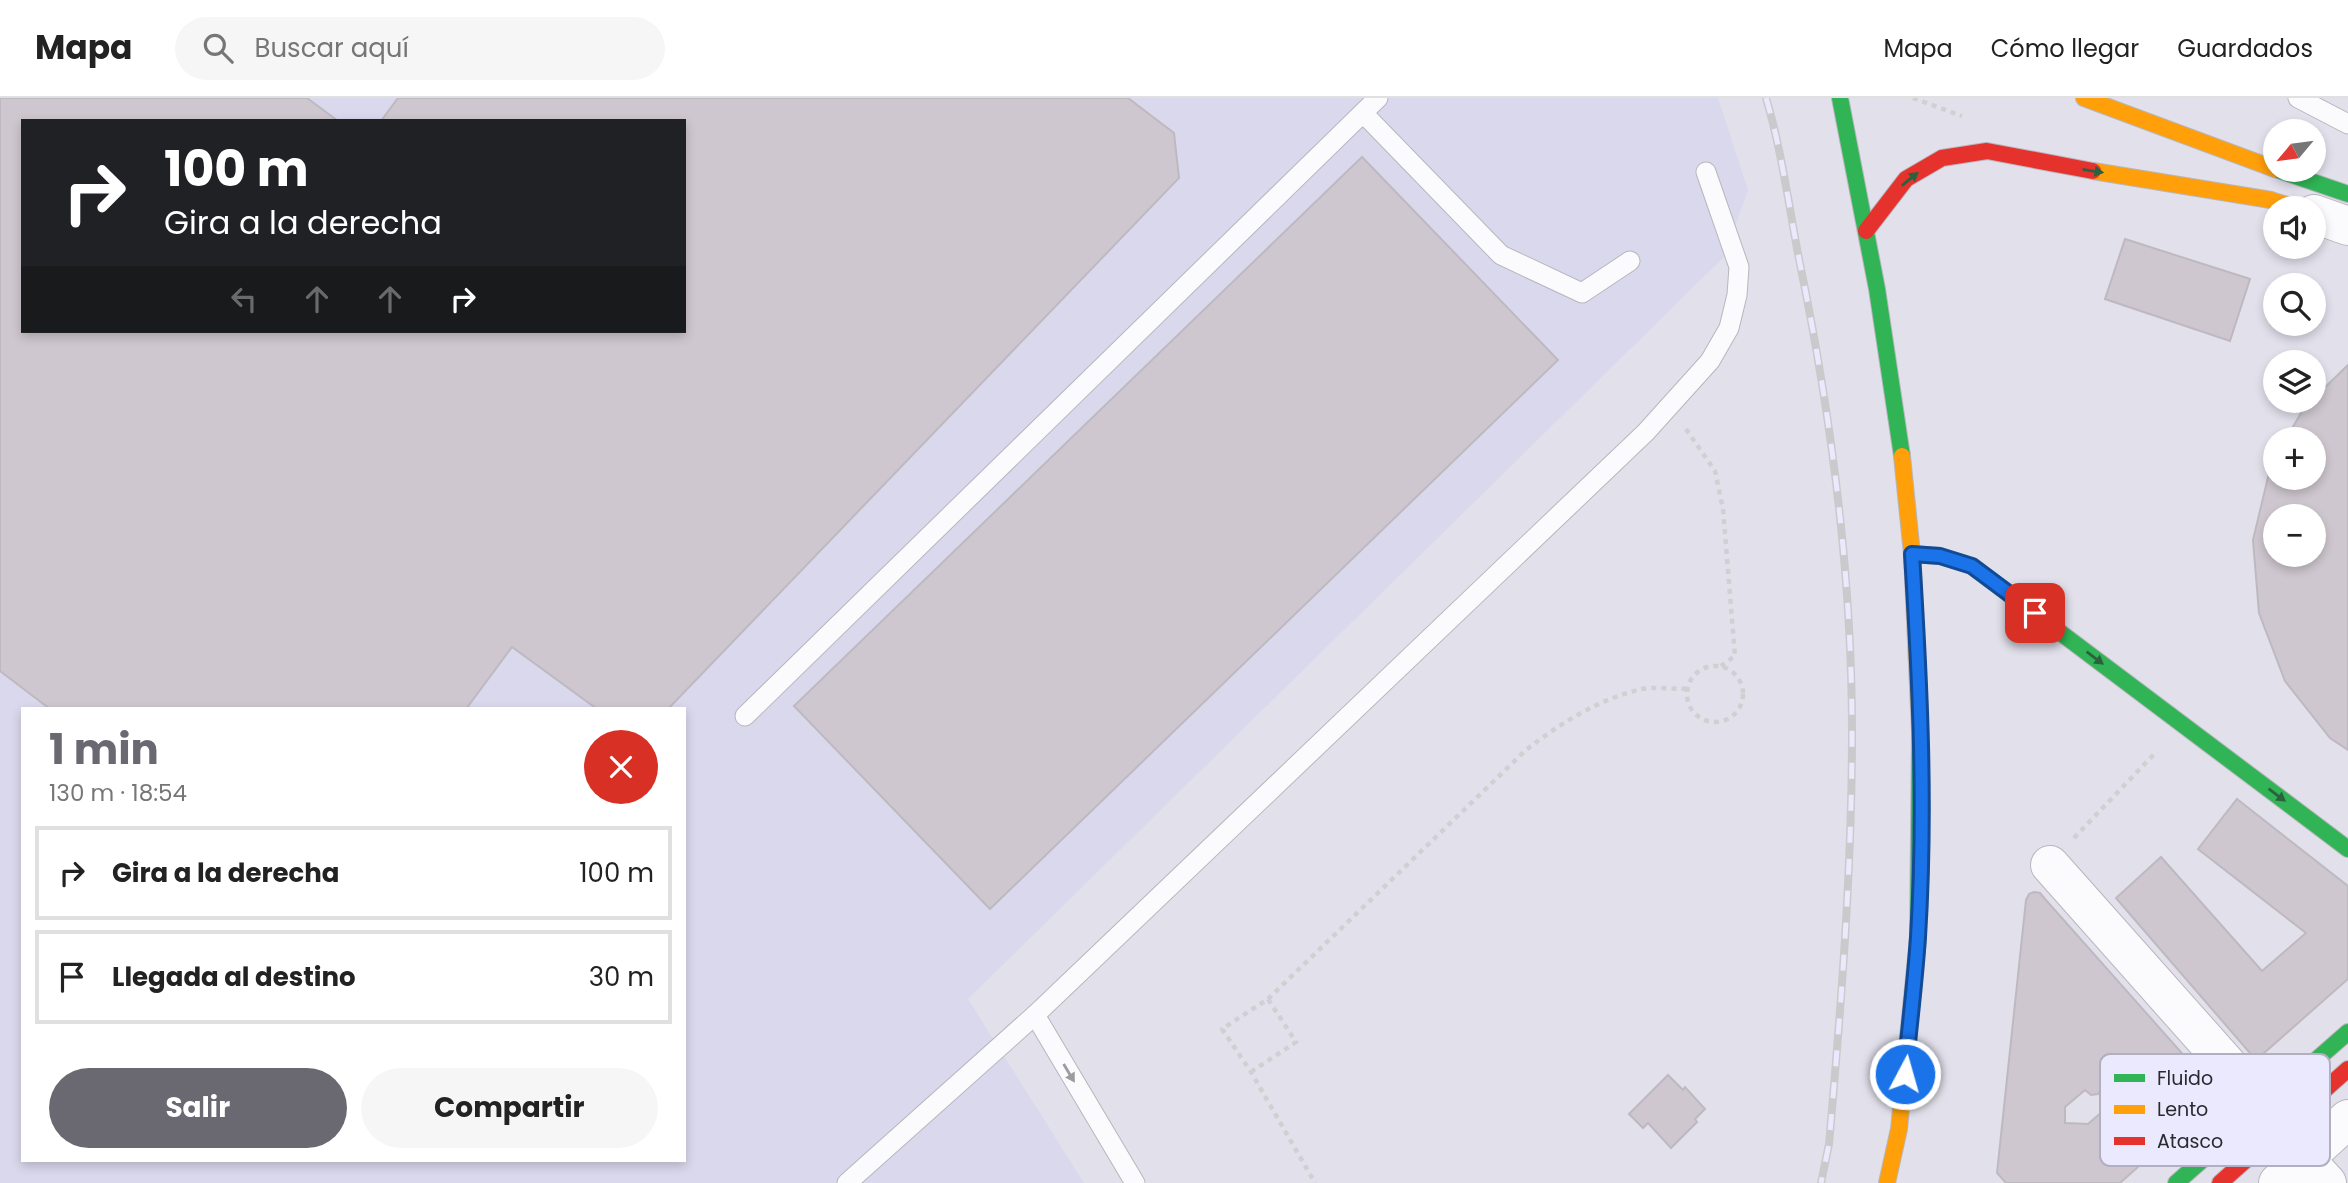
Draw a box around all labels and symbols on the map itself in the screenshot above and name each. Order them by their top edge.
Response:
north arrow [2263,119,2326,182]
one-way arrow [2082,166,2104,177]
one-way arrow [1900,171,1918,186]
pin [2005,583,2065,643]
one-way arrow [2086,651,2104,666]
one-way arrow [2268,788,2286,802]
position arrow [1868,1037,1942,1111]
legend [2100,1054,2330,1166]
one-way arrow [1063,1064,1076,1083]
text: Fluido [2157,1065,2213,1092]
text: Lento [2157,1096,2208,1123]
text: Atasco [2157,1128,2223,1155]

